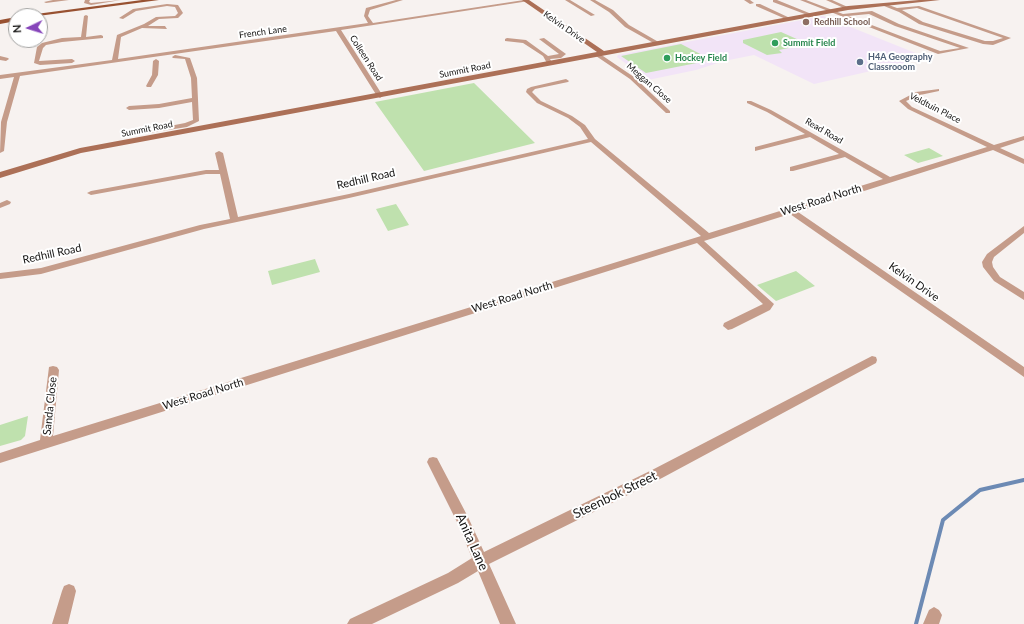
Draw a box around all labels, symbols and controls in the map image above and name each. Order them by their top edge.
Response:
north arrow [8,8,48,48]
street label: Kelvin Drive [541,9,587,45]
marker: Redhill School [801,17,811,27]
place label: Redhill School [814,17,870,27]
street label: French Lane [238,23,288,41]
text: N [10,24,23,33]
street label: Colleen Road [347,33,385,83]
marker: Summit Field [770,38,780,48]
place label: Summit Field [783,38,835,48]
place label: H4A Geography Classrooom [868,52,932,73]
marker: Hockey Field [662,53,672,63]
place label: Hockey Field [675,53,727,63]
marker: H4A Geography Classrooom [855,57,865,67]
street label: Summit Road [438,60,492,80]
street label: Meggan Close [624,61,674,105]
street label: Veldtuin Place [908,90,962,126]
street label: Read Road [803,116,845,146]
street label: Summit Road [120,119,174,139]
street label: Redhill Road [335,166,397,192]
street label: West Road North [779,181,863,219]
street label: Redhill Road [21,241,83,267]
street label: Kelvin Drive [886,260,942,304]
street label: West Road North [470,278,554,316]
street label: West Road North [161,375,245,413]
street label: Sanda Close [40,376,60,436]
street label: Steenbok Street [571,468,659,522]
street label: Anita Lane [452,511,492,573]

